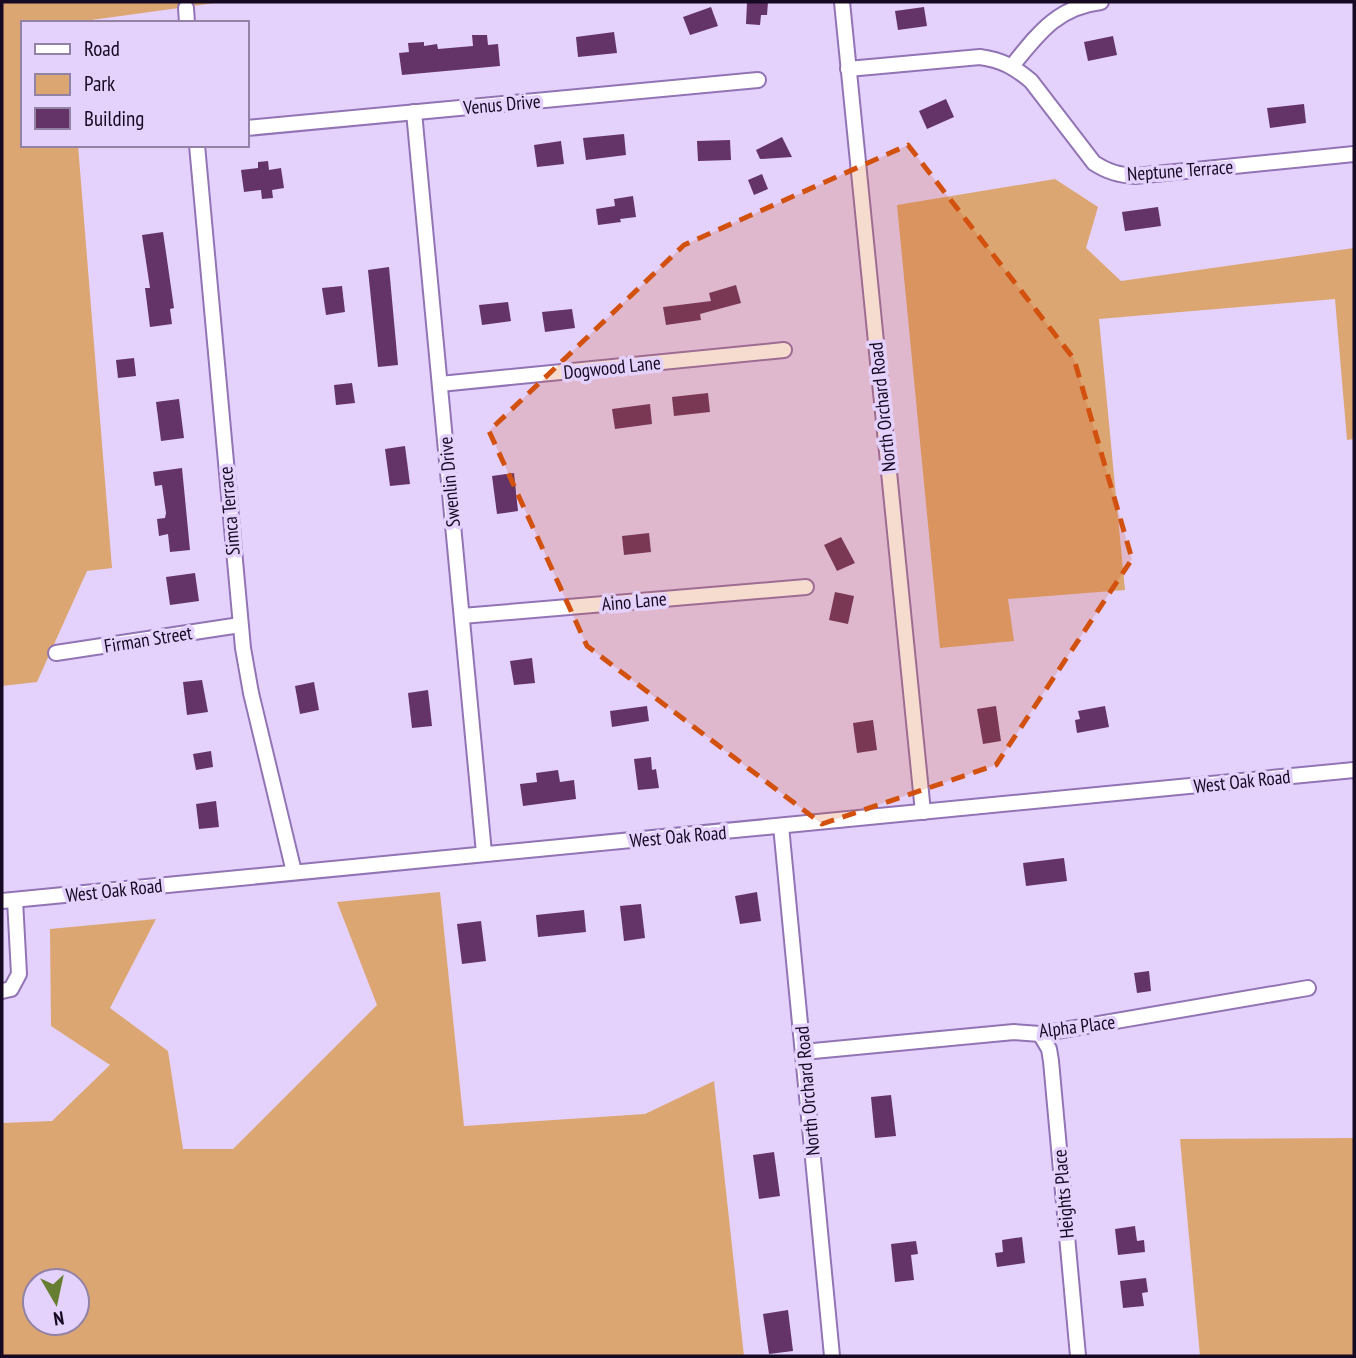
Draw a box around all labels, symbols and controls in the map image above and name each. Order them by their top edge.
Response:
legend [21,21,248,147]
text: Road [84,35,120,62]
text: Park [84,70,115,97]
street label: Venus Drive [461,89,542,119]
text: Building [84,105,144,132]
street label: Neptune Terrace [1126,154,1234,186]
street label: North Orchard Road [863,341,901,473]
street label: Dogwood Lane [562,350,662,384]
street label: Swenlin Drive [433,436,465,528]
street label: Simca Terrace [213,465,245,556]
street label: Aino Lane [601,586,668,616]
street label: Firman Street [102,620,195,658]
street label: West Oak Road [1193,764,1291,798]
street label: West Oak Road [629,820,727,852]
street label: West Oak Road [65,873,163,907]
street label: Alpha Place [1038,1009,1117,1043]
street label: North Orchard Road [789,1025,825,1157]
street label: Heights Place [1047,1148,1079,1240]
north arrow [21,1267,91,1337]
text: N [52,1306,66,1331]

